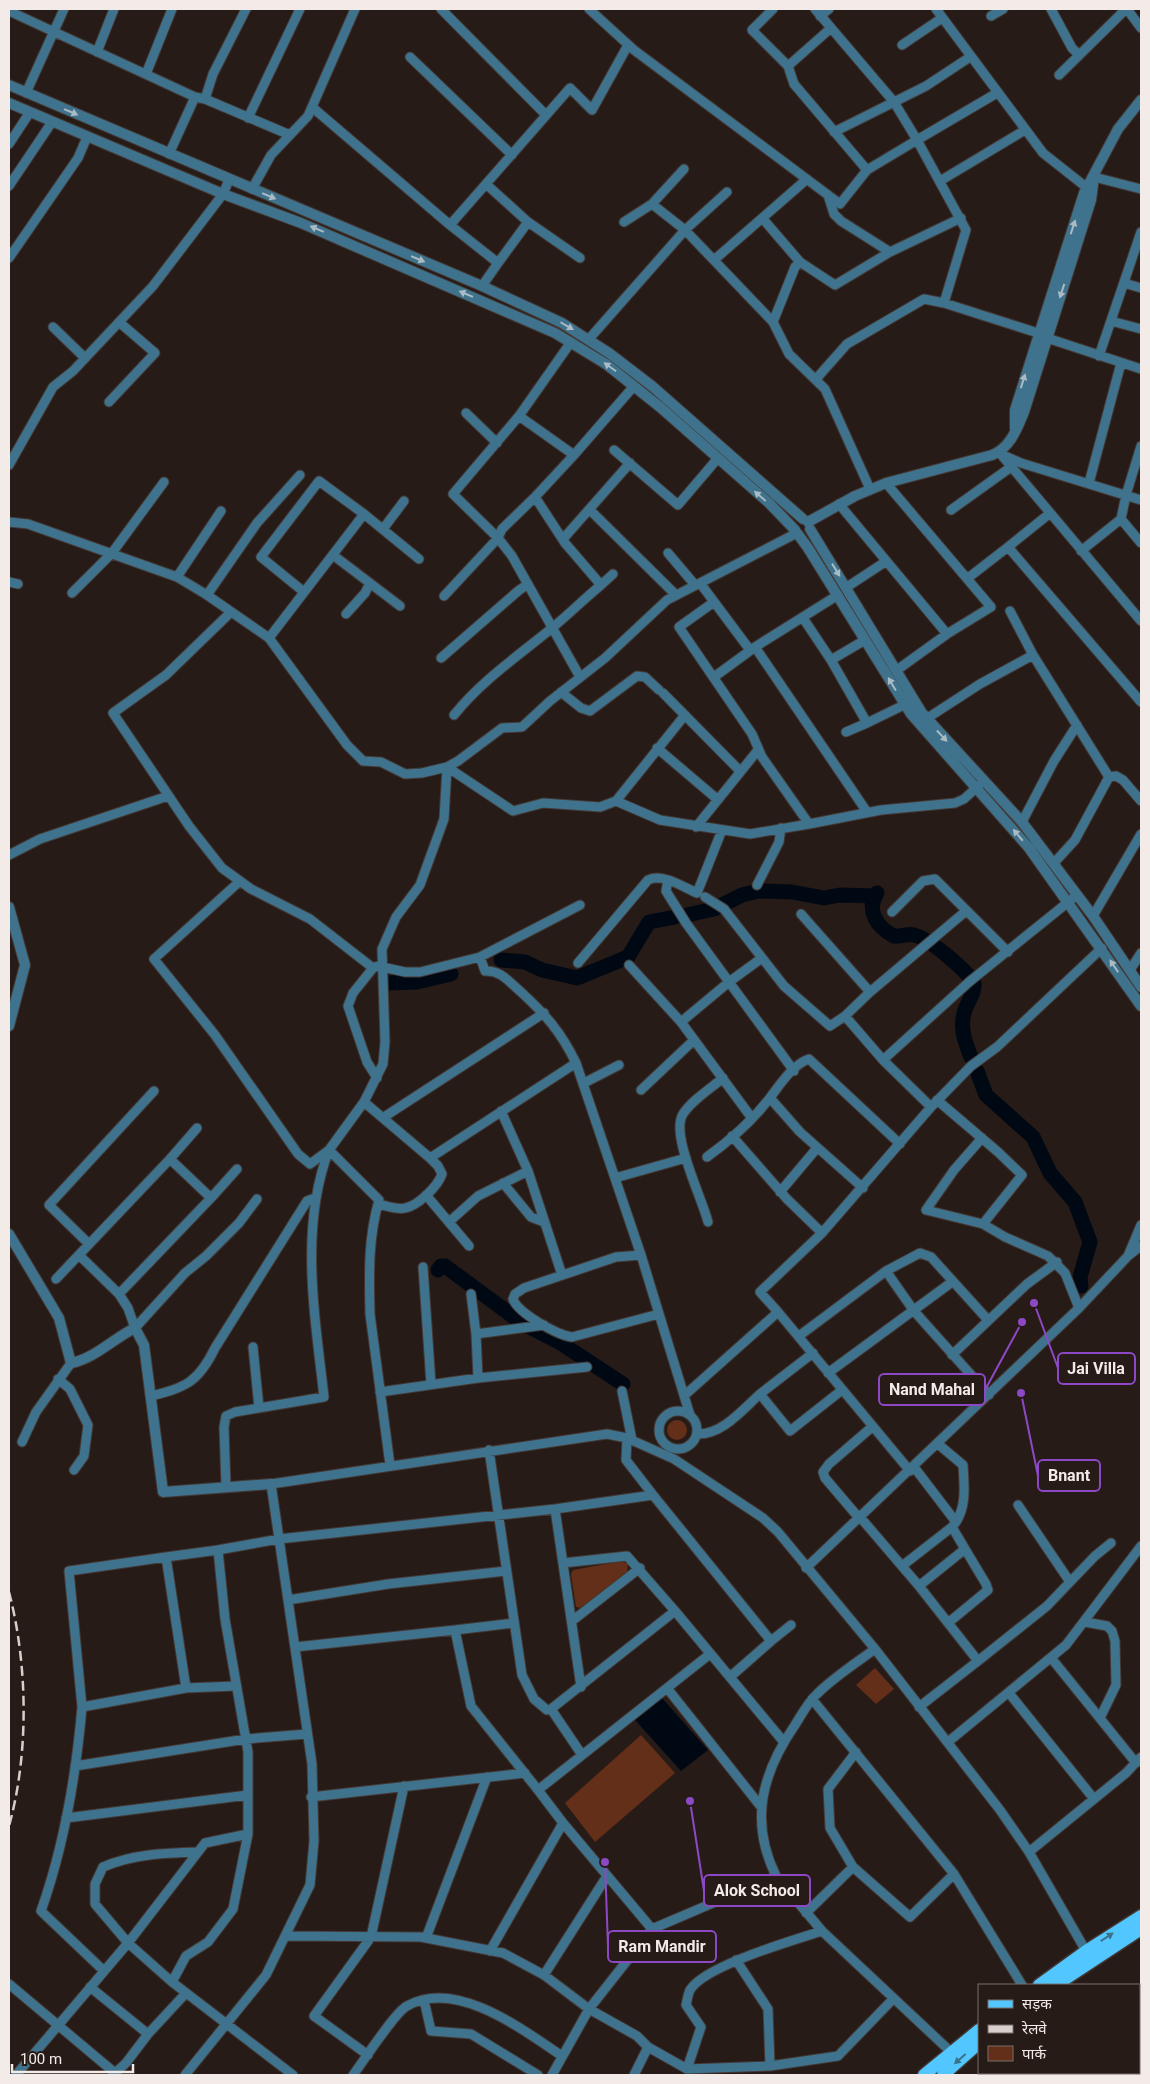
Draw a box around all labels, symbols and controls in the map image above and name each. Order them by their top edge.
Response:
one-way arrow [64,109,78,117]
one-way arrow [262,193,276,201]
one-way arrow [1069,219,1077,234]
one-way arrow [310,225,324,233]
one-way arrow [411,256,426,264]
one-way arrow [1058,283,1065,298]
one-way arrow [459,289,473,297]
one-way arrow [560,321,573,330]
one-way arrow [603,362,617,372]
one-way arrow [1020,374,1028,389]
one-way arrow [754,490,767,501]
one-way arrow [831,563,841,577]
one-way arrow [887,677,896,690]
one-way arrow [936,730,948,742]
one-way arrow [1012,829,1023,842]
one-way arrow [1109,959,1119,973]
callout: Jai Villa [1058,1353,1135,1384]
text: Jai Villa [1067,1359,1125,1378]
callout: Nand Mahal [879,1374,985,1405]
text: Nand Mahal [889,1380,975,1399]
callout: Bnant [1038,1460,1100,1491]
text: Bnant [1048,1466,1091,1485]
callout: Alok School [704,1875,810,1906]
text: Alok School [714,1881,800,1900]
callout: Ram Mandir [608,1931,716,1962]
one-way arrow [1100,1932,1114,1942]
text: Ram Mandir [618,1937,706,1956]
legend [978,1984,1140,2074]
text: सड़क [1022,1995,1052,2013]
text: रेलवे [1021,2020,1047,2038]
scale bar [12,2042,134,2074]
text: पार्क [1022,2045,1046,2063]
text: 100 m [20,2050,62,2068]
one-way arrow [954,2053,967,2064]

